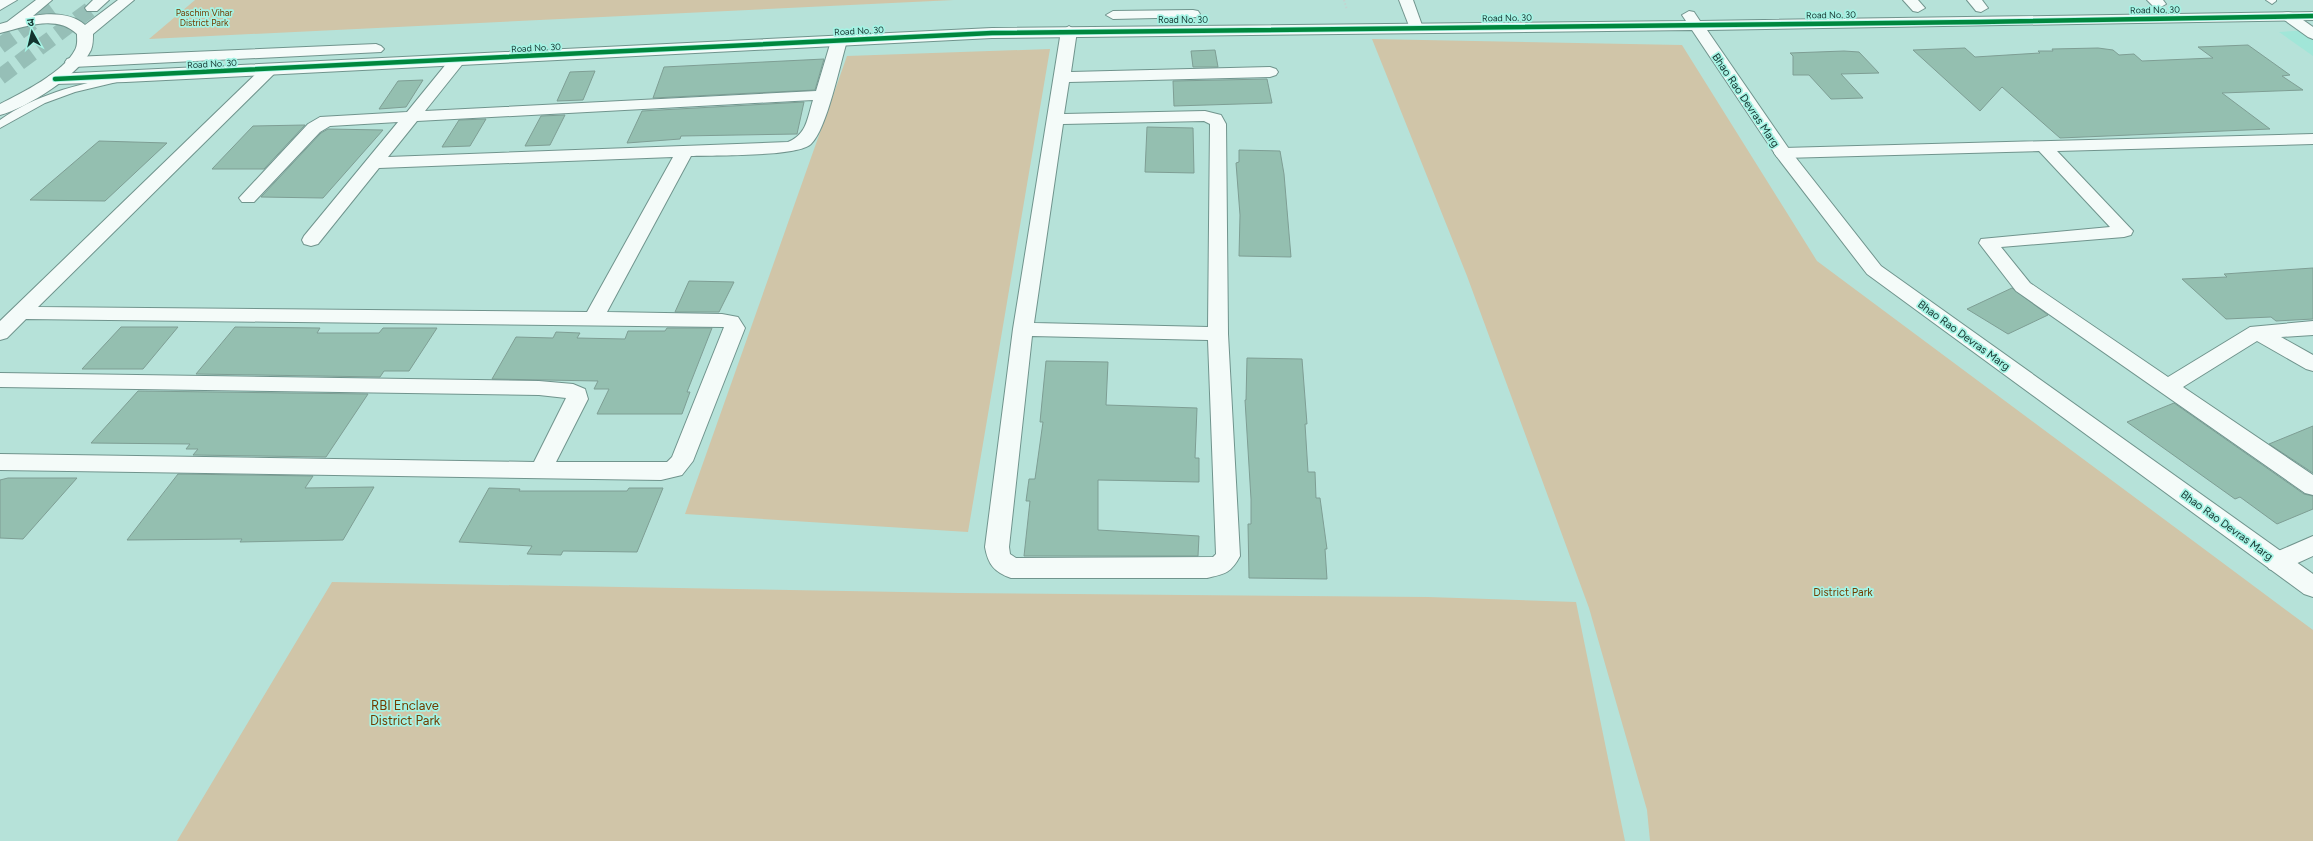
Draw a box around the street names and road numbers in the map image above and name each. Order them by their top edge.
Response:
street label: Road No. 30 [2130,4,2180,15]
street label: Road No. 30 [1806,9,1856,20]
street label: Road No. 30 [1482,12,1532,23]
street label: Road No. 30 [1158,14,1208,25]
street label: Road No. 30 [834,24,884,37]
street label: Road No. 30 [511,41,561,54]
street label: Bhao Rao Devras Marg [1709,51,1782,150]
street label: Road No. 30 [187,57,237,70]
street label: Bhao Rao Devras Marg [1915,298,2012,373]
street label: Bhao Rao Devras Marg [2178,488,2275,563]

